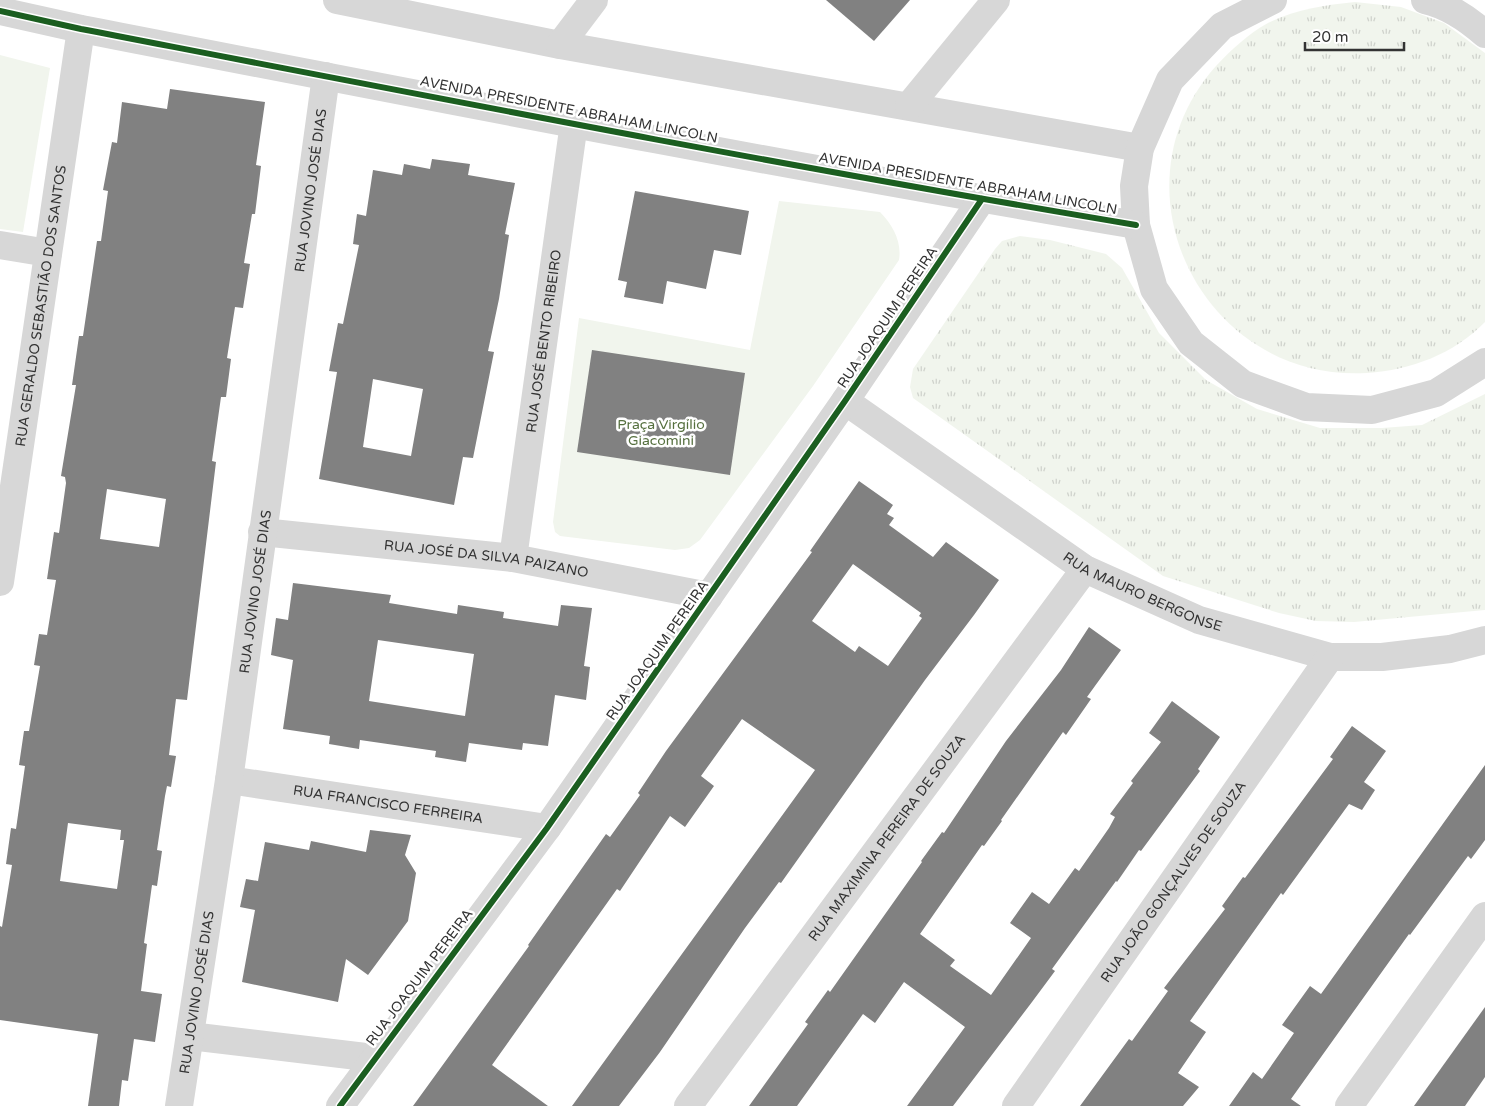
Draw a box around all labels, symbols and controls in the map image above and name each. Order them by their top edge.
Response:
scale bar [1305,20,1404,52]
text: 20 m [1312,28,1349,46]
street label: AVENIDA PRESIDENTE ABRAHAM LINCOLN [419,72,719,147]
street label: RUA JOVINO JOSÉ DIAS [291,107,330,273]
street label: AVENIDA PRESIDENTE ABRAHAM LINCOLN [817,149,1119,218]
street label: RUA GERALDO SEBASTIÃO DOS SANTOS [12,164,70,448]
street label: RUA JOAQUIM PEREIRA [834,243,941,391]
street label: RUA JOSÉ BENTO RIBEIRO [523,249,565,434]
park label: Praça Virgílio Giacomini [617,416,705,449]
street label: RUA JOVINO JOSÉ DIAS [236,508,275,674]
street label: RUA JOSÉ DA SILVA PAIZANO [383,537,590,581]
street label: RUA MAURO BERGONSE [1060,548,1224,635]
street label: RUA JOAQUIM PEREIRA [603,577,712,724]
street label: RUA MAXIMINA PEREIRA DE SOUZA [805,731,969,945]
street label: RUA JOÃO GONÇALVES DE SOUZA [1097,778,1250,986]
street label: RUA FRANCISCO FERREIRA [292,782,484,827]
street label: RUA JOAQUIM PEREIRA [362,905,476,1049]
street label: RUA JOVINO JOSÉ DIAS [176,909,218,1075]

